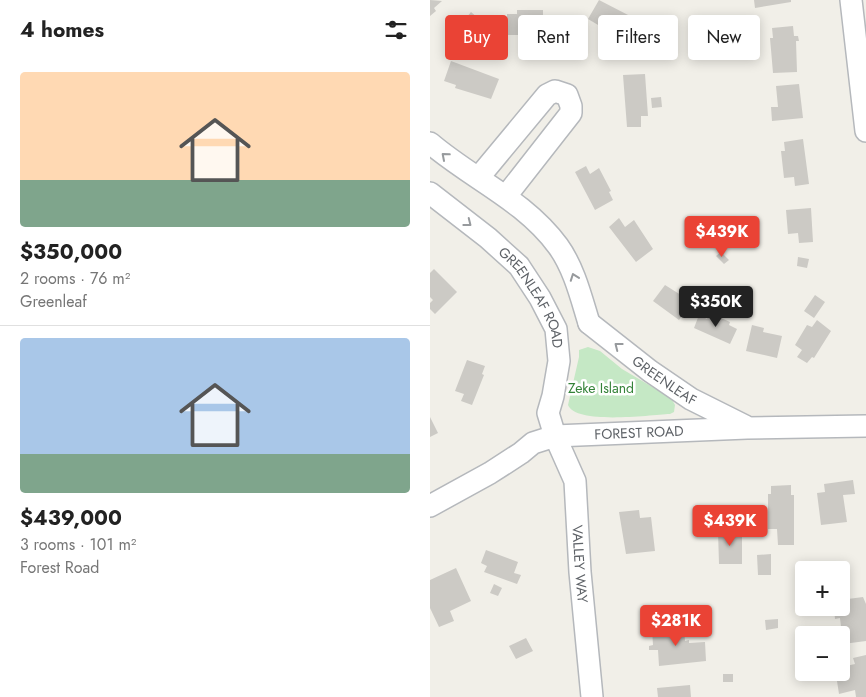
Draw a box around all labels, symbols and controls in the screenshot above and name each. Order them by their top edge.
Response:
text: 4 homes [20,15,104,45]
chip: Buy [445,15,508,60]
chip: Rent [518,15,588,60]
chip: Filters [598,15,678,60]
chip: New [688,15,760,60]
icon: filters [382,16,410,44]
icon: home [170,105,260,195]
one-way arrow [442,153,451,162]
pin: $439K [687,216,757,258]
one-way arrow [462,217,471,225]
text: $439K [696,220,748,243]
text: $350,000 [20,237,122,267]
street label: GREENLEAF ROAD [494,242,568,349]
text: 2 rooms · 76 m² [20,267,130,290]
one-way arrow [570,273,580,282]
pin: $350K [681,286,751,328]
text: Greenleaf [20,290,87,313]
text: $350K [690,290,742,313]
one-way arrow [614,343,624,352]
street label: GREENLEAF [628,351,700,410]
icon: home [170,370,260,460]
park label: Zeke Island [568,378,634,398]
street label: FOREST ROAD [594,421,684,444]
text: $439,000 [20,503,122,533]
pin: $439K [695,504,765,547]
text: $439K [704,509,756,532]
street label: VALLEY WAY [567,524,593,604]
text: 3 rooms · 101 m² [20,533,136,556]
text: Forest Road [20,556,99,579]
map controls [795,561,850,681]
button: + [795,561,850,616]
pin: $281K [641,604,711,647]
text: $281K [651,609,701,632]
button: − [795,626,850,681]

